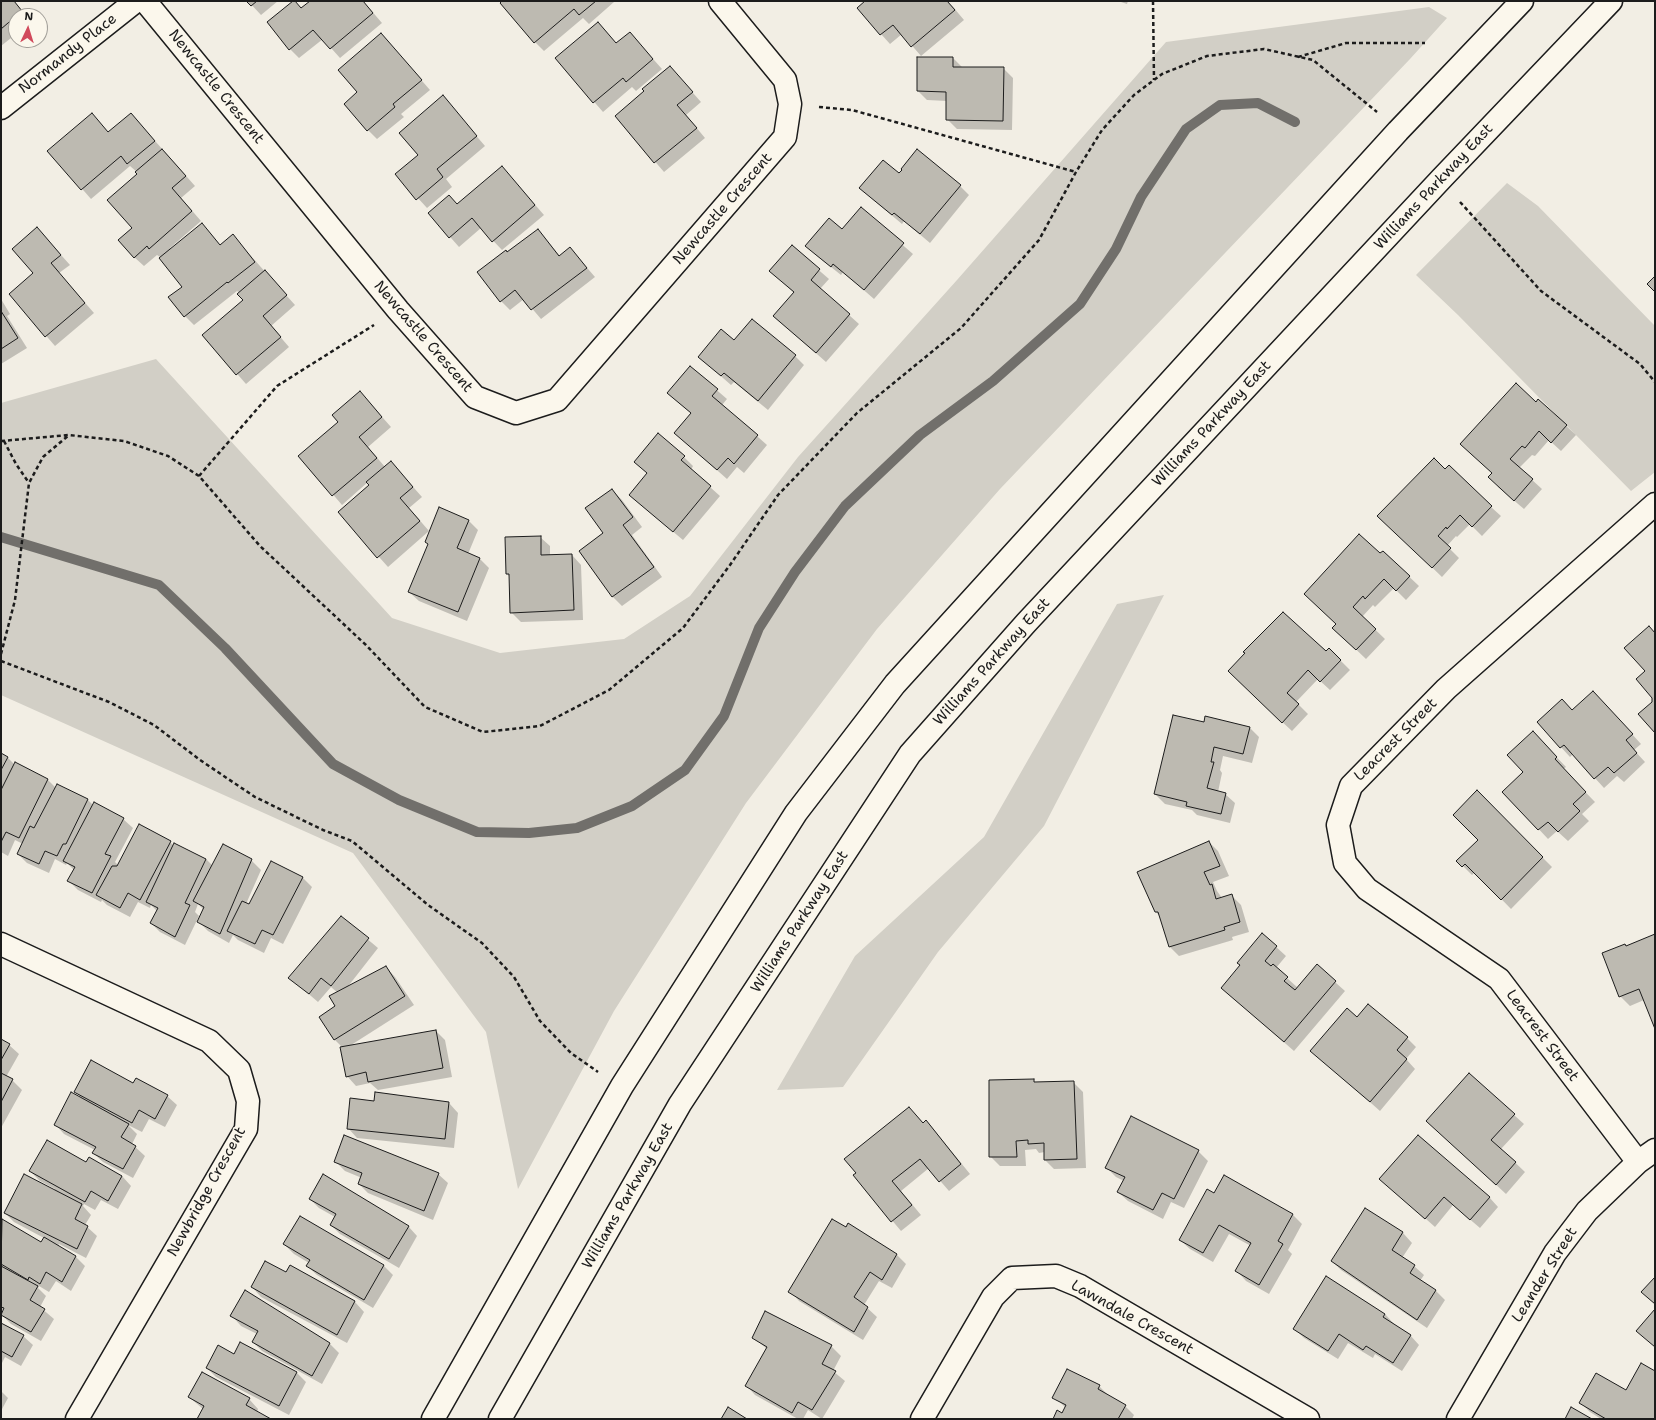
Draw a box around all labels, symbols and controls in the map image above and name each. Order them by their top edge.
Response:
north arrow [8,8,48,48]
street label: Normandy Place [15,10,121,98]
street label: Newcastle Crescent [164,26,268,148]
street label: Williams Parkway East [1371,120,1497,254]
street label: Newcastle Crescent [670,149,776,269]
street label: Newcastle Crescent [370,277,476,397]
street label: Williams Parkway East [1149,357,1275,491]
street label: Williams Parkway East [930,594,1054,730]
street label: Leacrest Street [1351,695,1441,785]
street label: Williams Parkway East [747,848,853,996]
street label: Leacrest Street [1502,987,1582,1085]
street label: Williams Parkway East [579,1120,677,1272]
street label: Newbridge Crescent [164,1124,250,1260]
street label: Leander Street [1509,1224,1581,1326]
street label: Lawndale Crescent [1067,1277,1197,1359]

